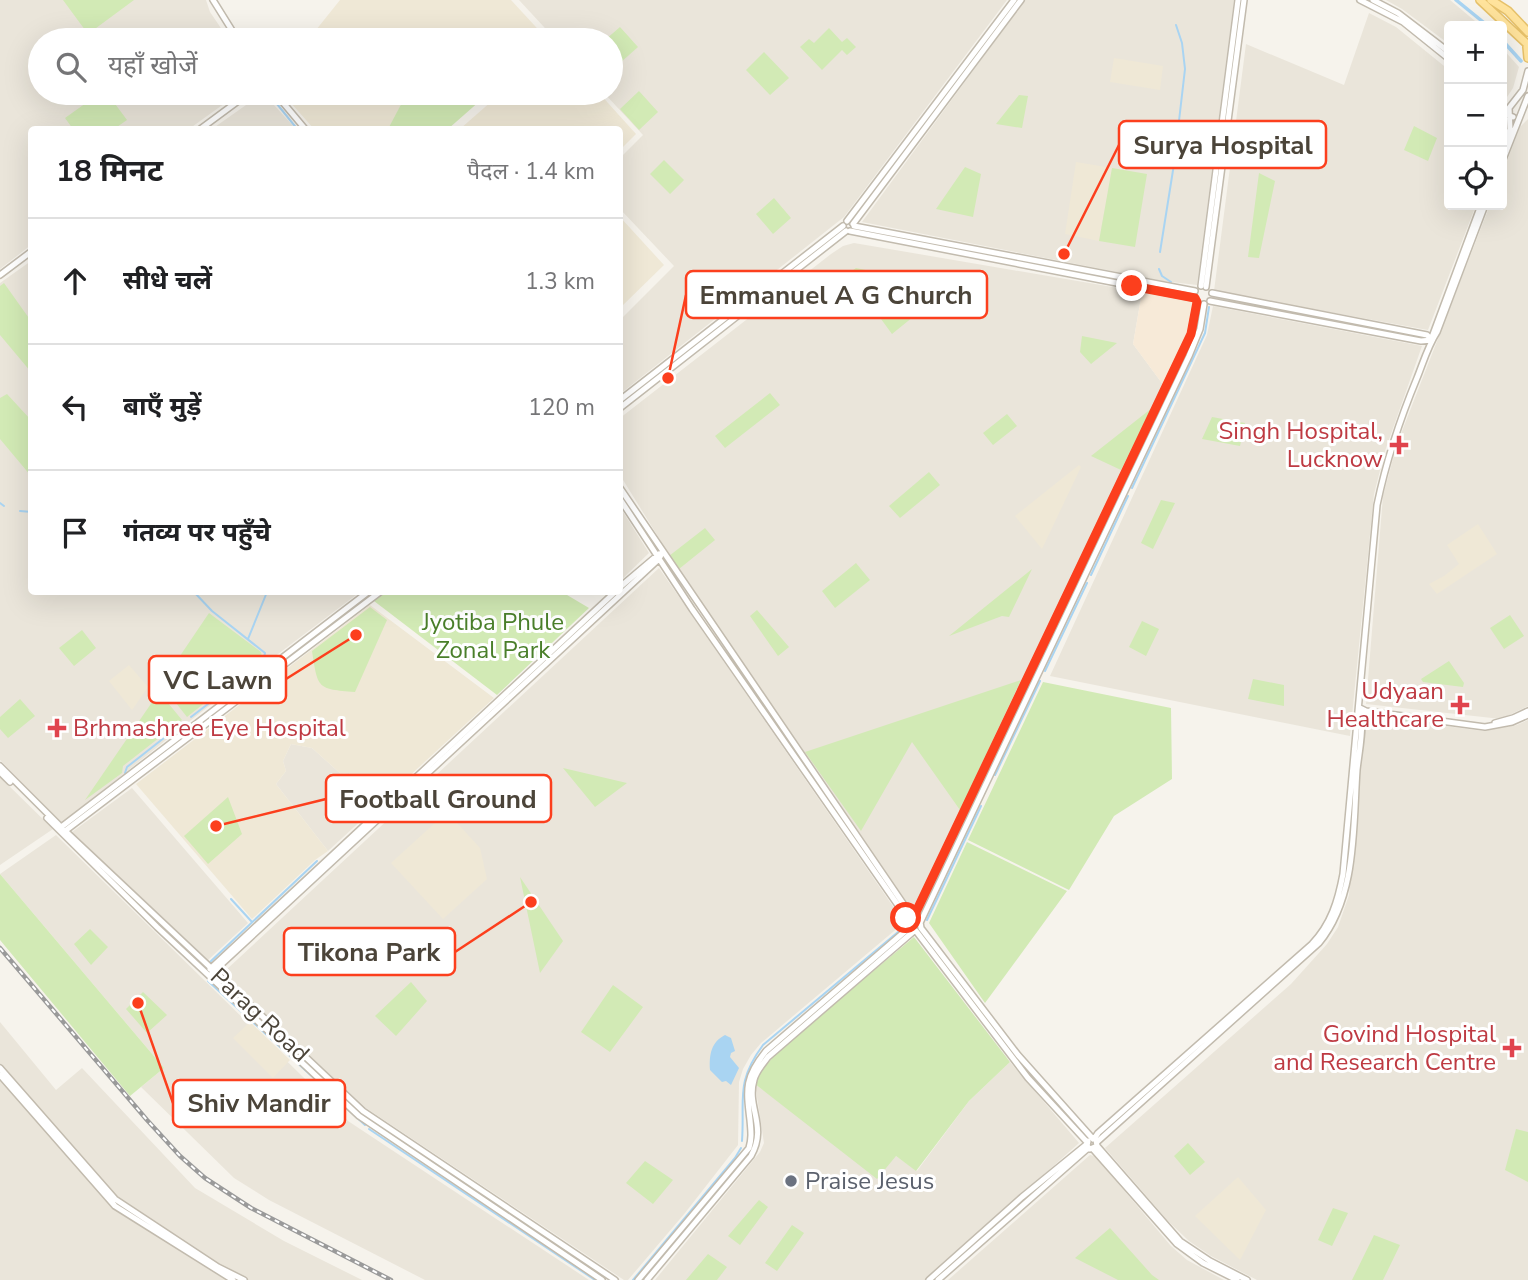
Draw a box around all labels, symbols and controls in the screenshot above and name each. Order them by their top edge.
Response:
map controls [1444,21,1507,210]
button: + [1444,21,1507,84]
search box [28,28,623,105]
icon: search [52,48,90,86]
text: यहाँ खोजें [108,48,198,83]
button: − [1444,84,1507,147]
callout: Surya Hospital [1119,121,1326,168]
text: Surya Hospital [1133,128,1313,163]
button: locate [1444,147,1507,210]
text: 18 मिनट [56,151,163,192]
text: पैदल · 1.4 km [467,156,595,187]
icon: ahead [56,262,94,300]
text: सीधे चलें [123,263,212,298]
text: 1.3 km [525,266,595,297]
route end [1116,270,1147,301]
callout: Emmanuel A G Church [686,271,987,318]
text: Emmanuel A G Church [700,278,972,313]
icon: left [56,388,94,426]
text: बाएँ मुड़ें [123,389,201,424]
text: 120 m [528,392,595,423]
place label: Singh Hospital, Lucknow [1219,415,1383,475]
marker: Singh Hospital, Lucknow [1389,435,1409,455]
icon: arrive [56,514,94,552]
text: गंतव्य पर पहुँचे [123,515,271,550]
park label: Jyotiba Phule Zonal Park [421,606,564,666]
callout: VC Lawn [149,656,286,703]
text: VC Lawn [163,663,272,698]
place label: Udyaan Healthcare [1326,675,1444,735]
marker: Udyaan Healthcare [1450,695,1470,715]
place label: Brhmashree Eye Hospital [73,712,346,744]
marker: Brhmashree Eye Hospital [47,718,67,738]
callout: Football Ground [326,775,551,822]
text: Football Ground [339,782,537,817]
route start [890,902,921,933]
callout: Tikona Park [284,928,455,975]
text: Tikona Park [298,935,441,970]
street label: Parag Road [204,961,316,1069]
place label: Govind Hospital and Research Centre [1273,1018,1496,1078]
marker: Govind Hospital and Research Centre [1502,1038,1522,1058]
callout: Shiv Mandir [173,1080,345,1127]
text: Shiv Mandir [187,1086,332,1121]
place label: Praise Jesus [805,1165,934,1197]
marker: Praise Jesus [783,1173,799,1189]

